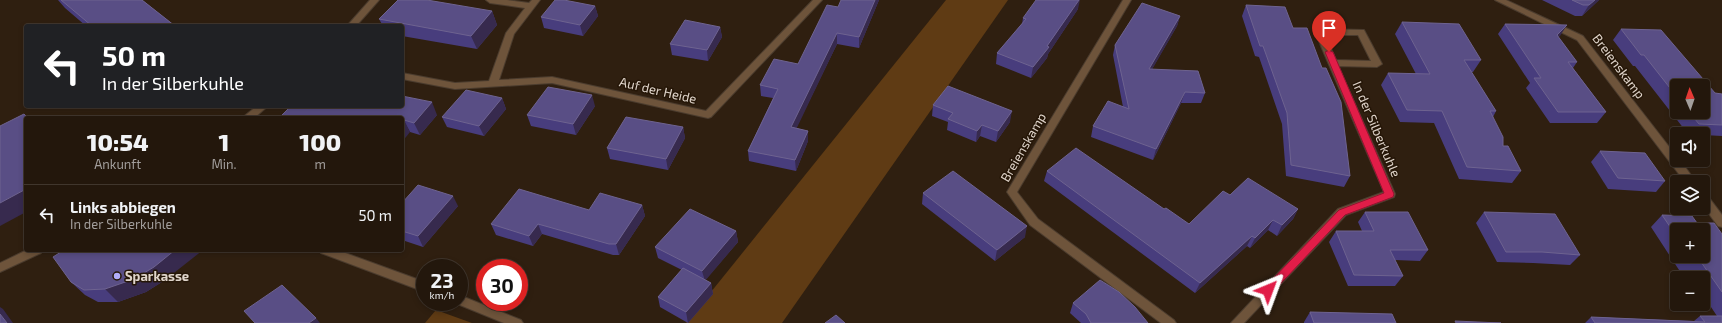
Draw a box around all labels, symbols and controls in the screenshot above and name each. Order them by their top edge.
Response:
pin [1312,11,1346,52]
icon: arrive [1318,17,1340,39]
street label: Breienskamp [1589,30,1649,102]
text: 50 m [102,38,166,72]
icon: left [36,40,88,92]
text: In der Silberkuhle [102,72,244,94]
street label: Auf der Heide [618,73,698,107]
street label: In der Silberkuhle [1350,79,1404,179]
north arrow [1670,79,1710,119]
map controls [1670,79,1710,311]
street label: Breienskamp [997,110,1049,184]
text: 10:54 [87,127,149,156]
text: 1 [219,127,229,156]
text: 100 [299,127,341,156]
button: sound [1670,127,1710,167]
text: Ankunft [94,156,141,172]
text: Min. [211,156,237,172]
text: m [315,156,326,172]
button: layers [1670,175,1710,215]
text: Links abbiegen [70,198,176,216]
icon: left [36,204,58,226]
text: 50 m [358,206,392,224]
text: In der Silberkuhle [70,216,173,232]
button: + [1670,223,1710,263]
speed limit sign: 30 [476,259,528,311]
place label: Sparkasse [125,268,189,284]
text: 23 [431,268,453,292]
position arrow [1247,269,1289,311]
marker: Sparkasse [112,271,122,281]
button: − [1670,271,1710,311]
text: km/h [430,289,454,301]

